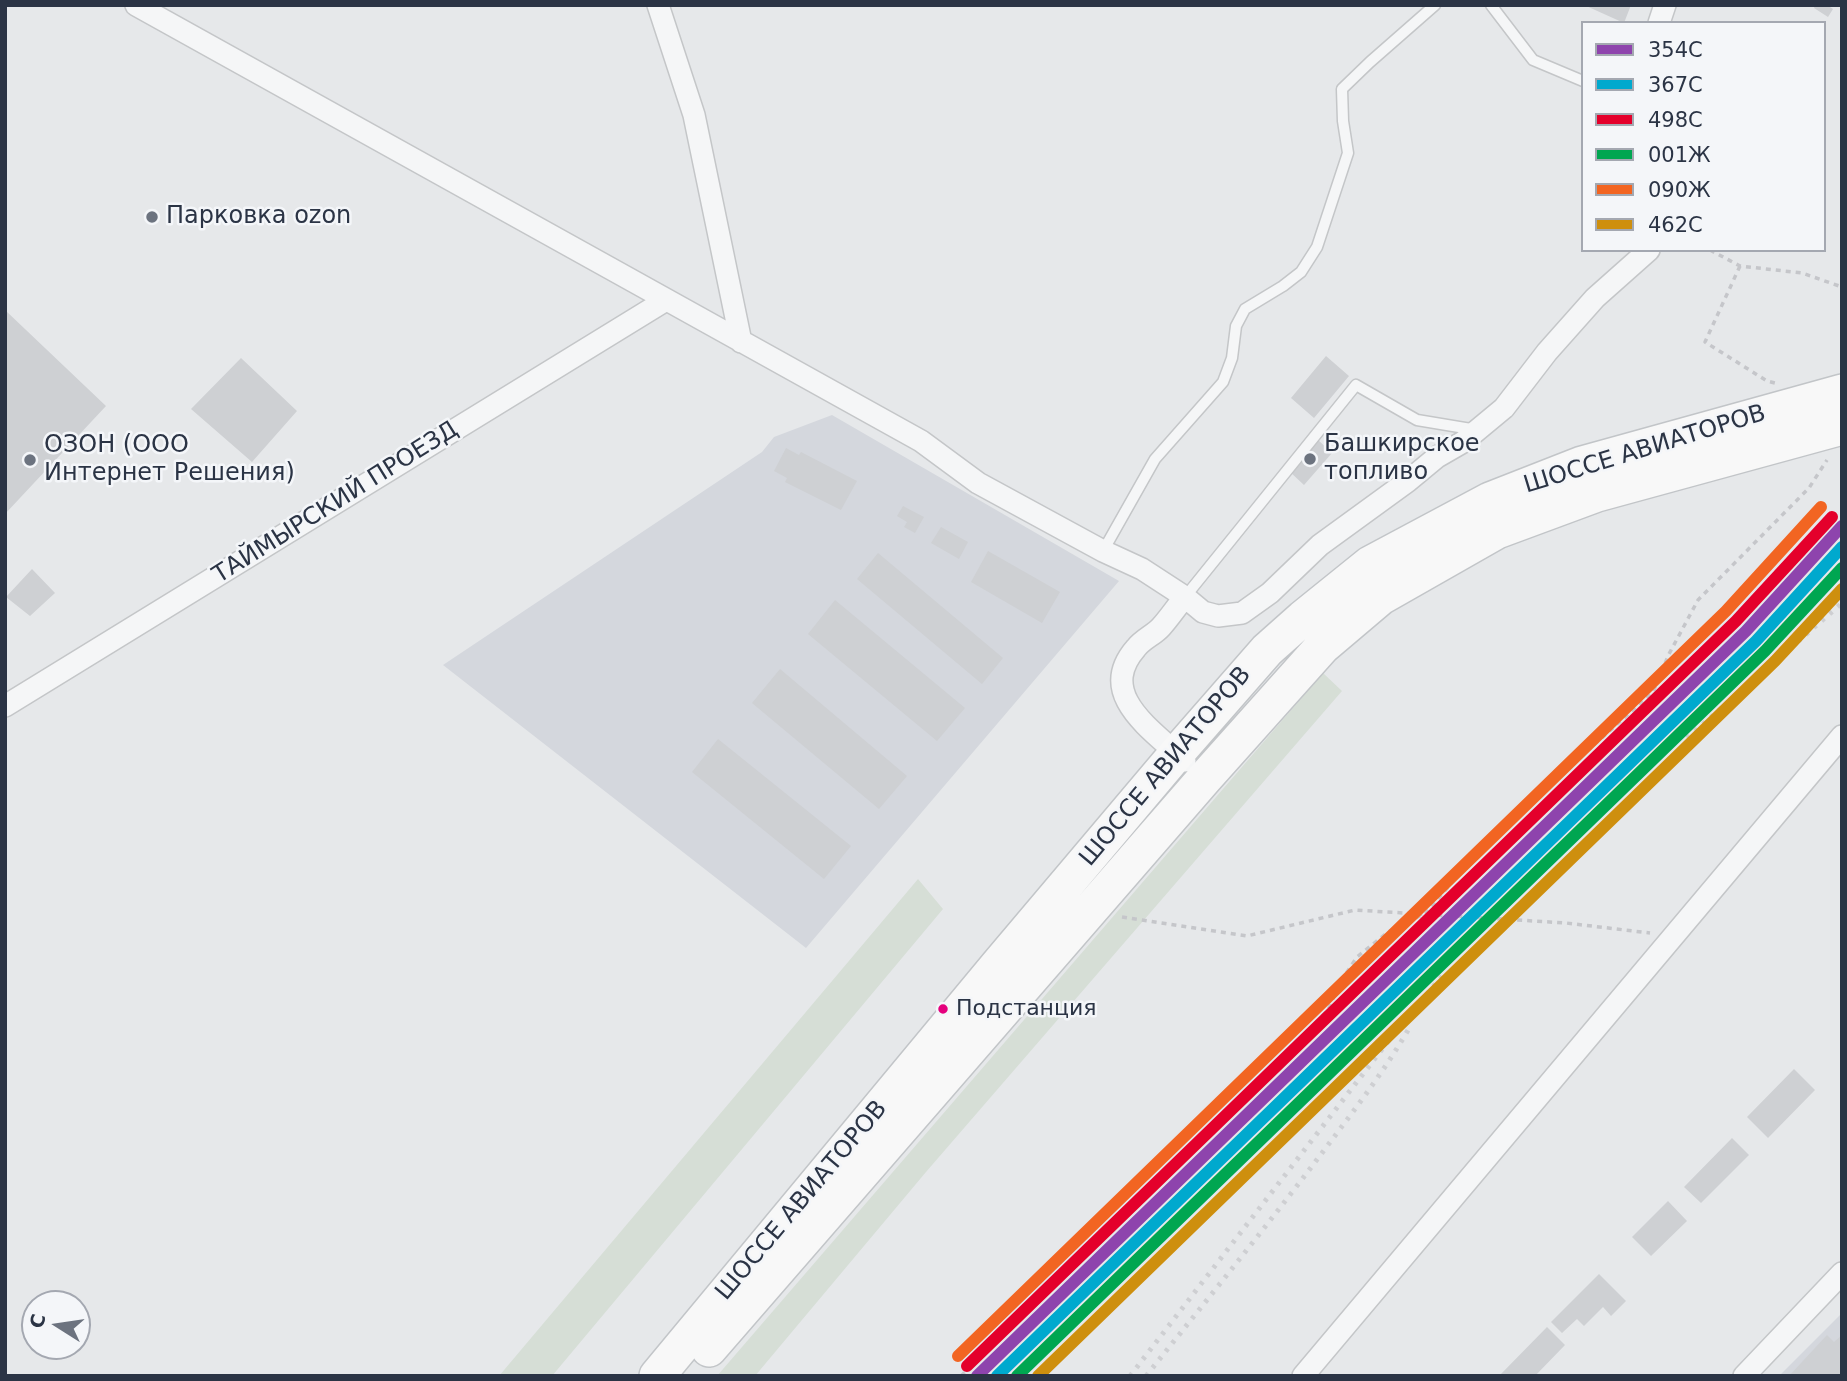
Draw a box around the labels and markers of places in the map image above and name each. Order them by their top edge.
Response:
place label: Парковка ozon [166,203,351,231]
marker: Парковка ozon [144,209,160,225]
place label: Башкирское топливо [1324,431,1480,487]
place label: ОЗОН (ООО Интернет Решения) [44,432,295,488]
marker: Башкирское топливо [1302,451,1318,467]
marker: ОЗОН (ООО Интернет Решения) [22,452,38,468]
place label: Подстанция [956,996,1096,1022]
marker: Подстанция [936,1002,950,1016]

